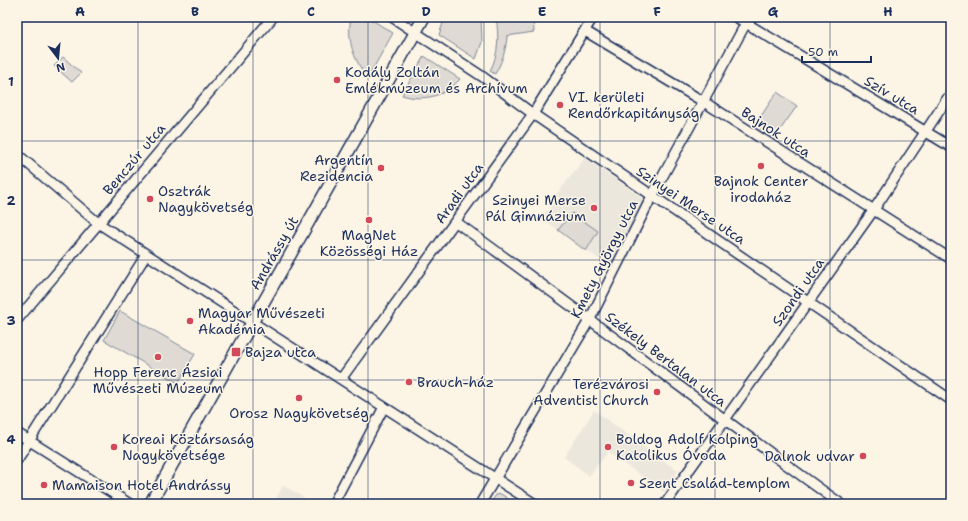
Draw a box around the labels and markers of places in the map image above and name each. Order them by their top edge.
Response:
place label: Kodály Zoltán Emlékmúzeum és Archívum [345,63,528,97]
marker: Kodály Zoltán Emlékmúzeum és Archívum [332,75,342,85]
place label: VI. kerületi Rendőrkapitányság [568,88,699,122]
marker: VI. kerületi Rendőrkapitányság [555,100,565,110]
place label: Argentín Rezidencia [300,151,373,185]
marker: Bajnok Center irodaház [756,161,766,171]
marker: Argentín Rezidencia [376,163,386,173]
place label: Bajnok Center irodaház [714,172,809,206]
place label: Osztrák Nagykövetség [158,182,254,216]
place label: Szinyei Merse Pál Gimnázium [485,191,586,225]
marker: Osztrák Nagykövetség [145,194,155,204]
marker: Szinyei Merse Pál Gimnázium [589,203,599,213]
marker: MagNet Közösségi Ház [364,215,374,225]
place label: MagNet Közösségi Ház [320,226,418,260]
place label: Magyar Művészeti Akadémia [198,304,325,338]
marker: Magyar Művészeti Akadémia [185,316,195,326]
place label: Bajza utca [245,343,316,361]
marker: Bajza utca [230,346,242,358]
marker: Hopp Ferenc Ázsiai Művészeti Múzeum [153,352,163,362]
place label: Hopp Ferenc Ázsiai Művészeti Múzeum [93,363,223,397]
place label: Brauch-ház [417,373,494,391]
place label: Terézvárosi Adventist Church [533,375,649,409]
marker: Brauch-ház [404,377,414,387]
marker: Terézvárosi Adventist Church [652,387,662,397]
marker: Orosz Nagykövetség [294,393,304,403]
place label: Orosz Nagykövetség [229,404,369,422]
place label: Koreai Köztársaság Nagykövetsége [122,430,254,464]
place label: Boldog Adolf Kolping Katolikus Óvoda [616,430,758,464]
marker: Koreai Köztársaság Nagykövetsége [109,442,119,452]
marker: Boldog Adolf Kolping Katolikus Óvoda [603,442,613,452]
place label: Dalnok udvar [764,447,855,465]
marker: Dalnok udvar [858,451,868,461]
place label: Szent Család-templom [639,474,790,492]
place label: Mamaison Hotel Andrássy [52,476,231,494]
marker: Szent Család-templom [626,478,636,488]
marker: Mamaison Hotel Andrássy [39,480,49,490]

